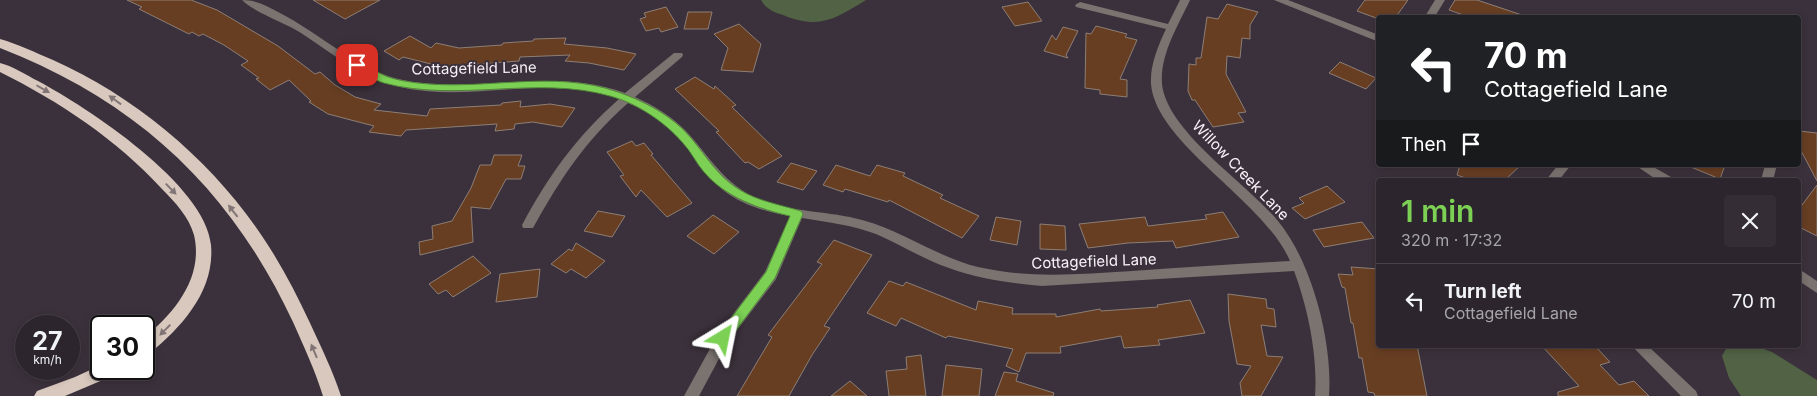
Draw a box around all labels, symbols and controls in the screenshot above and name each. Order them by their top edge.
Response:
text: 70 m [1484,34,1568,76]
icon: left [1401,35,1466,100]
pin [336,44,378,86]
icon: arrive [343,51,371,79]
street label: Cottagefield Lane [411,57,537,79]
text: Cottagefield Lane [1484,76,1668,102]
one-way arrow [36,85,51,93]
one-way arrow [109,95,122,106]
street label: Willow Creek Lane [1188,116,1294,224]
icon: arrive [1457,130,1485,158]
text: Then [1401,133,1447,156]
one-way arrow [165,182,177,194]
text: 1 min [1401,193,1474,229]
button: close [1724,195,1776,247]
one-way arrow [228,204,239,217]
text: 320 m · 17:32 [1401,230,1502,250]
street label: Cottagefield Lane [1031,249,1157,273]
text: Turn left [1444,280,1522,303]
icon: left [1401,287,1429,315]
text: 70 m [1732,290,1776,313]
text: Cottagefield Lane [1444,303,1578,323]
position arrow [696,311,748,363]
speed limit sign: 30 [90,315,155,380]
one-way arrow [160,323,172,335]
text: 27 [32,326,63,356]
one-way arrow [310,344,318,358]
text: km/h [33,352,62,367]

